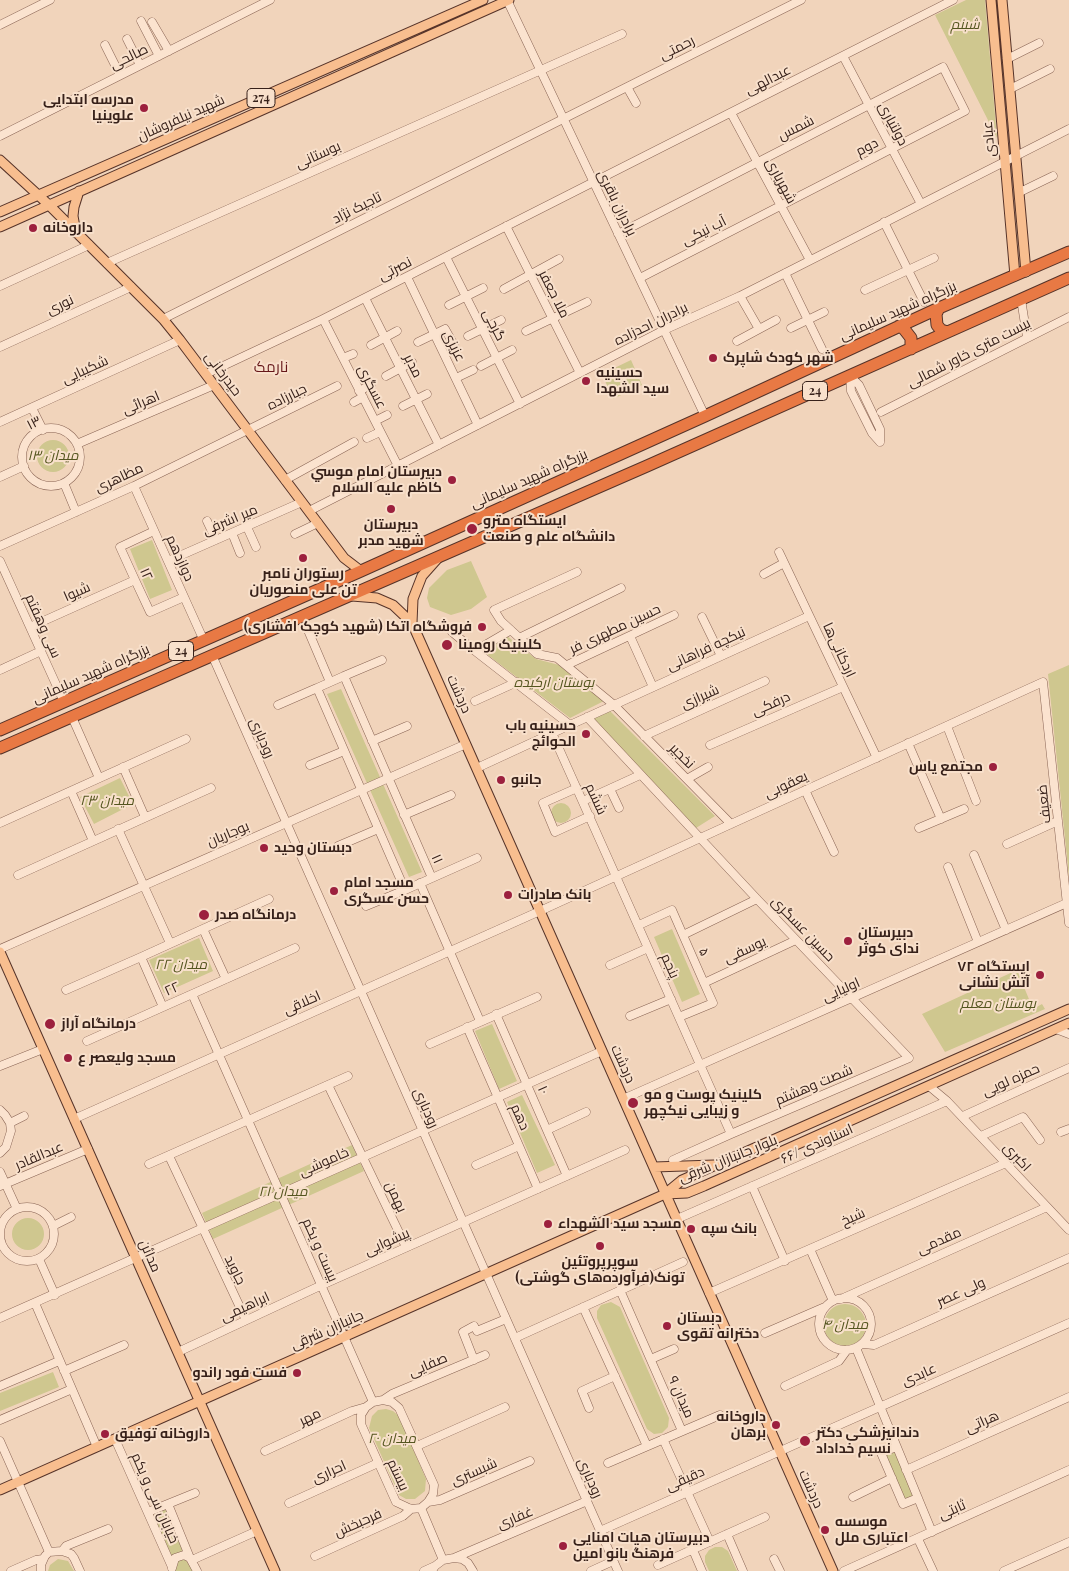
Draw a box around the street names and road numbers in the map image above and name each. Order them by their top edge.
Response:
street label: رحمتی [657,32,697,64]
street label: صالحی [107,41,151,73]
street label: عبدالهی [742,61,794,99]
road number: 274 [247,89,275,108]
street label: شهید نیلفروشان [135,91,227,145]
street label: دولتیاری [875,99,911,149]
street label: شمس [775,112,817,144]
street label: عبادی [979,120,999,158]
street label: دوم [853,134,881,160]
street label: بوستانی [293,138,343,172]
street label: شهریاری [762,155,800,207]
street label: برادران باقری [594,167,640,239]
street label: تاجیک نژاد [330,188,384,228]
street label: آب نیکی [679,213,729,249]
street label: نصرتی [375,253,415,285]
street label: ملا جعفر [535,267,573,321]
street label: بزرگراه شهید سلیمانی [837,278,959,344]
street label: نوری [44,291,76,319]
street label: برادران احدزاده [611,299,691,349]
street label: گرجی [479,306,509,344]
street label: بیست متری خاور شمالی [904,315,1034,391]
street label: عزیزی [439,328,469,364]
street label: حیدرخانی [201,349,245,399]
street label: مدبر [400,351,426,381]
street label: شکیبایی [59,352,111,388]
street label: عسگری [354,362,390,412]
street label: جبارزاده [264,380,310,414]
road number: 24 [802,382,828,401]
street label: اهرائی [120,388,162,418]
street label: ۱۳ [24,412,44,434]
street label: بزرگراه شهید سلیمانی [468,446,590,512]
street label: مظاهری [92,460,146,496]
street label: میر اشرفی [200,501,260,539]
street label: دوازدهم [162,532,198,584]
street label: ۱۲ [136,565,156,583]
street label: شیوا [61,579,93,605]
street label: سی وهفتم [21,591,65,661]
street label: حسین مطهری فر [567,601,663,657]
street label: اردکانی‌ها [819,620,859,680]
street label: نیکچه فراهانی [664,623,748,675]
street label: بزرگراه شهید سلیمانی [30,641,152,707]
road number: 24 [168,641,194,660]
street label: دردشت [443,672,475,716]
street label: شیرازی [678,681,722,713]
street label: درفکی [749,688,793,720]
street label: رودباری [246,715,278,761]
street label: نخجیر [666,740,698,772]
street label: یعقوبی [762,768,810,802]
street label: ششم [581,781,611,817]
street label: ضعیف [1034,784,1054,824]
street label: بوجاریان [204,818,252,850]
street label: ۱۱ [428,852,446,866]
street label: حسین عسگری [768,893,838,965]
street label: یوسفی [721,933,769,967]
street label: ۵ [695,945,713,959]
street label: پنجم [657,951,683,981]
street label: اولیایی [819,974,863,1006]
street label: ۲۲ [162,978,182,1000]
street label: اخلاقی [281,987,323,1019]
street label: دردشت [607,1042,639,1086]
street label: حمزه لویی [980,1060,1042,1100]
street label: شصت وهشتم [773,1061,855,1109]
street label: ۱۰ [534,1083,552,1097]
street label: رودباری [410,1085,442,1131]
street label: دهم [507,1101,533,1133]
street label: اسناوندی /۶۶ [778,1121,856,1167]
street label: بلوار جانبازان شرقی [676,1132,780,1186]
street label: عبدالقادر [12,1138,66,1174]
street label: اکبری [999,1139,1035,1175]
street label: خاموشی [296,1144,352,1180]
street label: بهمن [382,1179,410,1215]
street label: شیخ [838,1204,868,1230]
street label: بیست و یکم [298,1215,342,1285]
street label: مقدمی [914,1224,964,1258]
street label: پیشوایی [362,1225,412,1259]
street label: مدائن [135,1237,165,1275]
street label: جاوید [221,1252,249,1288]
street label: ولی عصر [934,1274,988,1310]
street label: ابراهیمی [218,1288,272,1326]
street label: جانبازان شرقی [288,1307,366,1353]
street label: صفایی [406,1349,450,1381]
street label: عابدی [899,1360,939,1390]
street label: میدان ۹ [664,1373,698,1421]
street label: مهر [296,1405,324,1429]
street label: هراتی [962,1407,1002,1437]
street label: خیابان سی و یکم [128,1450,182,1546]
street label: شبستری [448,1454,500,1490]
street label: رودباری [574,1455,606,1501]
street label: بیستم [383,1456,413,1494]
street label: احراری [309,1457,349,1487]
street label: دقیقی [663,1463,707,1495]
street label: دردشت [795,1467,827,1511]
street label: ثابتی [936,1497,968,1523]
street label: غفاری [494,1503,536,1533]
street label: فرحبخش [332,1505,384,1541]

